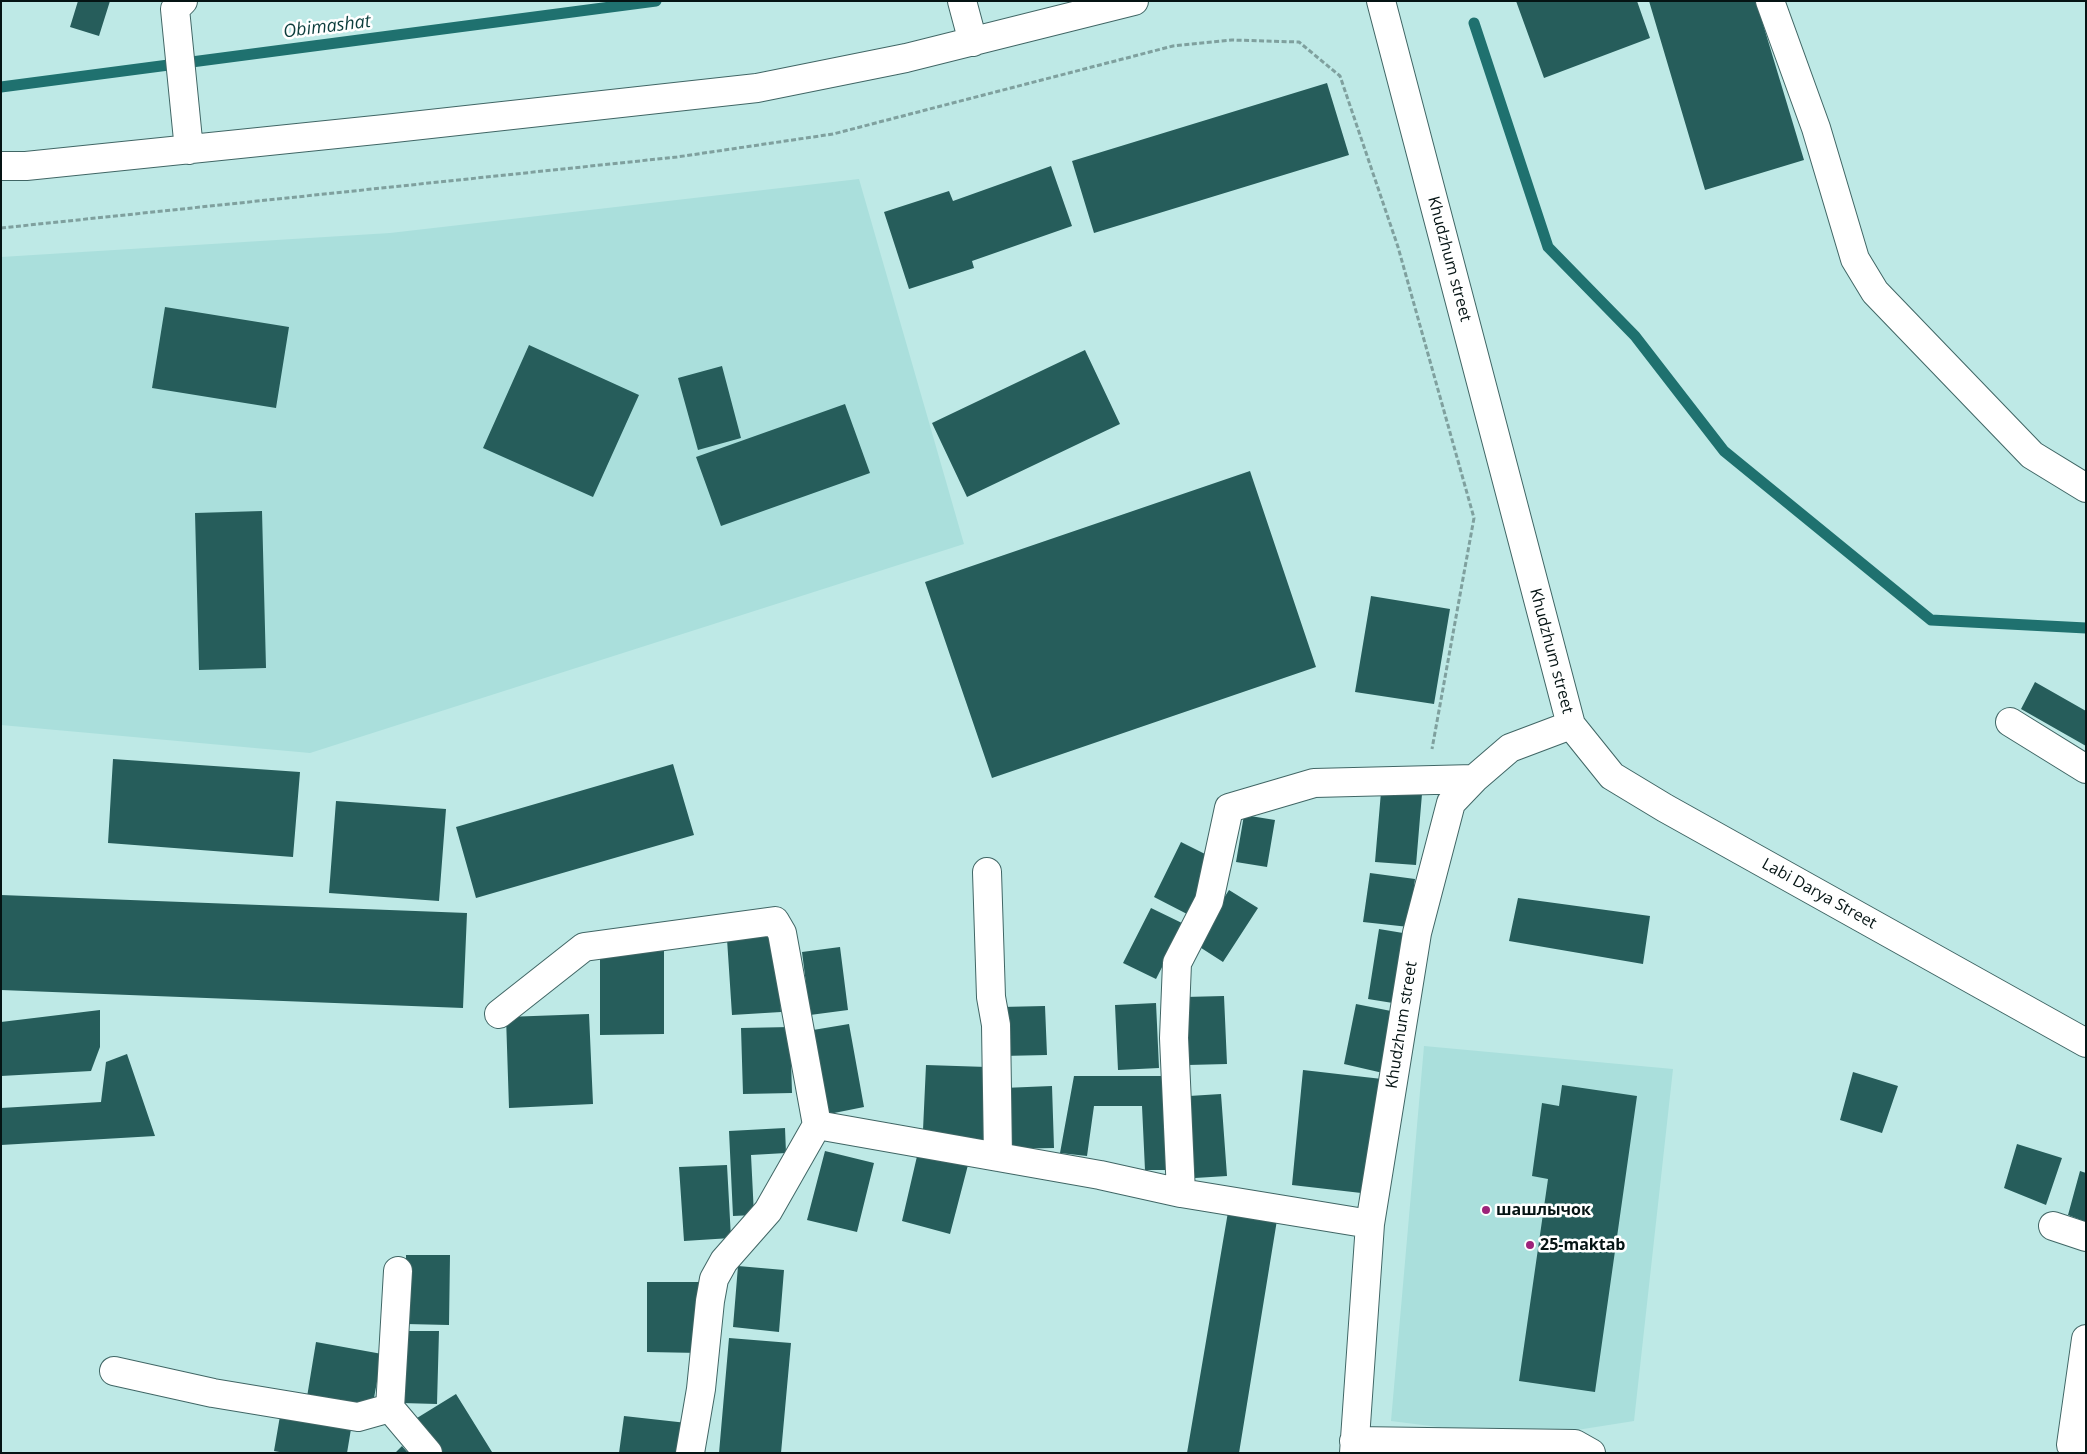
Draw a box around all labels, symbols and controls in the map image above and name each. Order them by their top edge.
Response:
water label: Obimashat [282,11,372,43]
street label: Khudzhum street [1423,194,1475,324]
street label: Khudzhum street [1525,586,1577,716]
street label: Labi Darya Street [1758,855,1880,933]
street label: Khudzhum street [1382,960,1422,1090]
place label: шашлычок [1496,1200,1591,1220]
marker: шашлычок [1480,1204,1492,1216]
place label: 25-maktab [1540,1235,1625,1255]
marker: 25-maktab [1524,1239,1536,1251]

